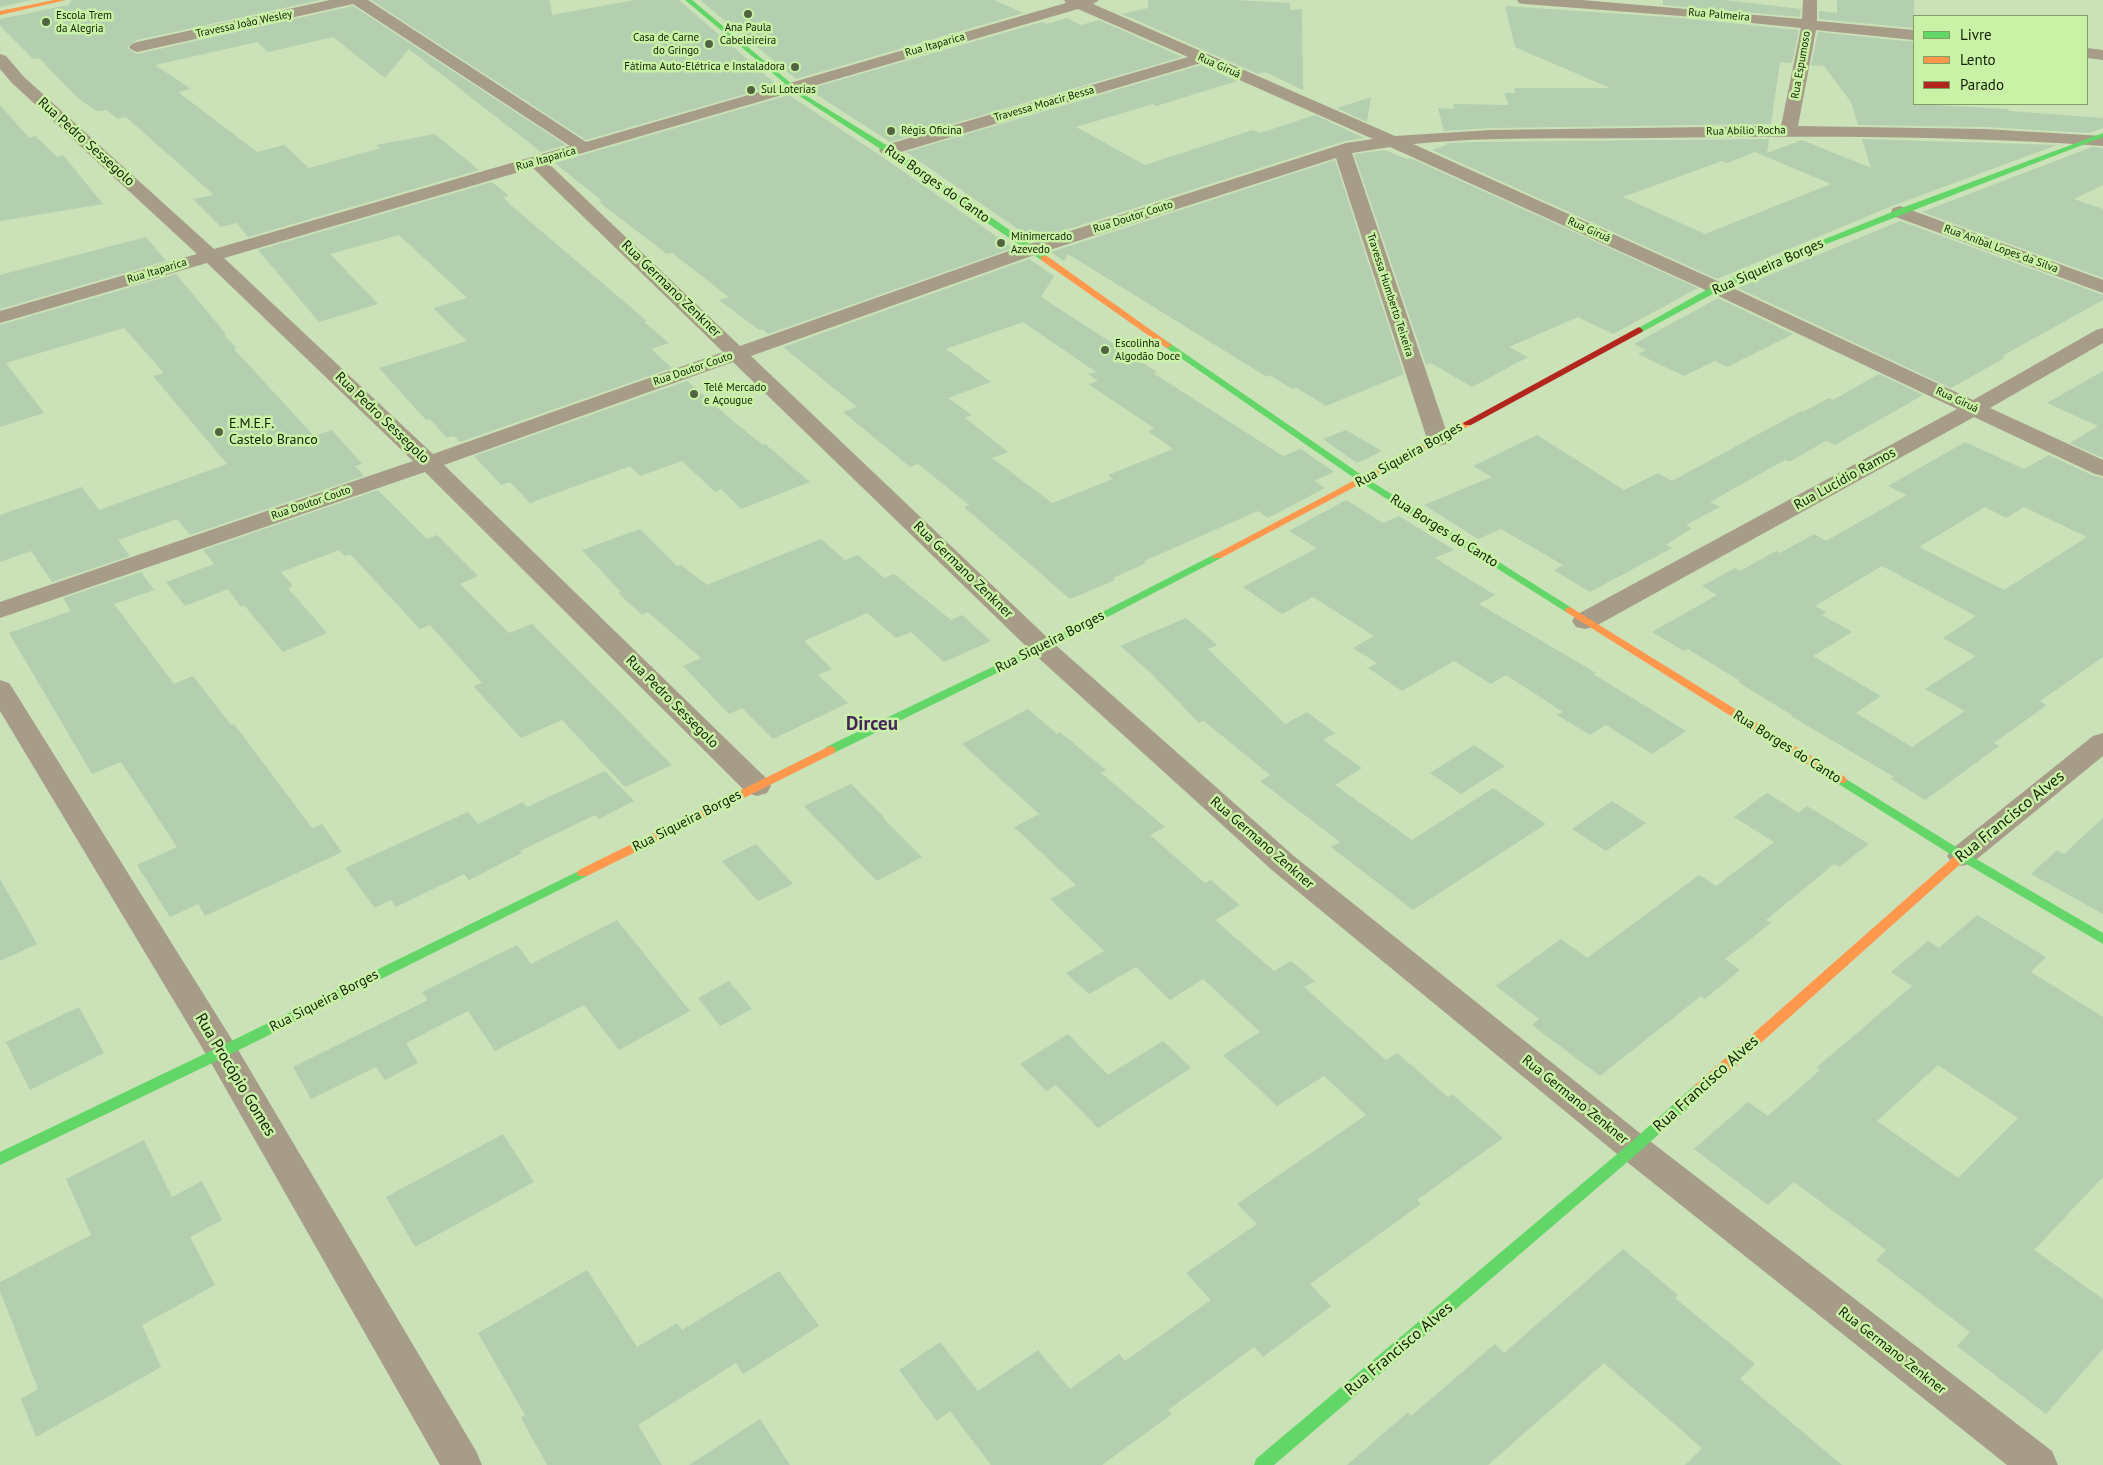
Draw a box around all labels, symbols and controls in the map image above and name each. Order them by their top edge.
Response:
street label: Rua Palmeira [1688,6,1750,24]
street label: Travessa João Wesley [194,7,294,41]
marker: Ana Paula Cabeleireira [742,8,754,20]
place label: Escola Trem da Alegria [56,9,112,35]
legend [1913,15,2088,105]
marker: Escola Trem da Alegria [40,16,52,28]
place label: Ana Paula Cabeleireira [720,21,776,47]
text: Livre [1960,25,1992,44]
street label: Rua Itaparica [904,30,966,60]
street label: Rua Espumoso [1789,30,1813,100]
place label: Casa de Carne do Gringo [633,31,699,57]
marker: Casa de Carne do Gringo [703,38,715,50]
text: Lento [1960,50,1996,69]
street label: Rua Giruá [1196,51,1242,81]
place label: Fátima Auto-Elétrica e Instaladora [624,60,785,74]
marker: Fátima Auto-Elétrica e Instaladora [789,61,801,73]
text: Parado [1960,75,2004,94]
place label: Sul Loterias [761,83,816,97]
street label: Travessa Moacir Bessa [992,83,1096,125]
marker: Sul Loterias [745,84,757,96]
street label: Rua Pedro Sessegolo [34,94,138,190]
place label: Régis Oficina [901,124,962,138]
street label: Rua Abílio Rocha [1706,124,1786,138]
marker: Régis Oficina [885,125,897,137]
street label: Rua Borges do Canto [881,141,993,227]
street label: Rua Itaparica [515,144,577,174]
street label: Rua Doutor Couto [1091,198,1175,236]
street label: Rua Giruá [1566,215,1612,245]
street label: Rua Aníbal Lopes da Silva [1942,222,2060,276]
place label: Minimercado Azevedo [1011,230,1072,256]
street label: Travessa Humberto Teixeira [1364,232,1416,358]
street label: Rua Siqueira Borges [1710,235,1826,299]
street label: Rua Germano Zenkner [618,237,724,341]
marker: Minimercado Azevedo [995,237,1007,249]
street label: Rua Itaparica [126,256,188,286]
place label: Escolinha Algodão Doce [1115,337,1180,363]
marker: Escolinha Algodão Doce [1099,344,1111,356]
street label: Rua Doutor Couto [652,349,734,389]
street label: Rua Pedro Sessegolo [331,369,433,467]
place label: Telê Mercado e Açougue [704,381,766,407]
street label: Rua Giruá [1934,384,1980,416]
marker: Telê Mercado e Açougue [688,388,700,400]
place label: E.M.E.F. Castelo Branco [229,416,318,448]
street label: Rua Siqueira Borges [1352,419,1466,491]
marker: E.M.E.F. Castelo Branco [213,426,225,438]
street label: Rua Lucídio Ramos [1791,444,1899,514]
street label: Rua Doutor Couto [270,483,352,523]
street label: Rua Borges do Canto [1387,491,1501,571]
street label: Rua Germano Zenkner [910,518,1016,622]
street label: Rua Siqueira Borges [993,607,1107,677]
street label: Rua Pedro Sessegolo [622,652,722,752]
street label: Rua Borges do Canto [1730,707,1844,787]
district label: Dirceu [846,714,898,736]
street label: Rua Francisco Alves [1952,767,2068,867]
street label: Rua Siqueira Borges [630,786,744,856]
street label: Rua Germano Zenkner [1207,793,1317,893]
street label: Rua Siqueira Borges [267,966,381,1036]
street label: Rua Procópio Gomes [191,1010,279,1140]
street label: Rua Francisco Alves [1649,1032,1763,1136]
street label: Rua Germano Zenkner [1518,1052,1632,1148]
street label: Rua Francisco Alves [1341,1298,1457,1400]
street label: Rua Germano Zenkner [1835,1304,1949,1398]

